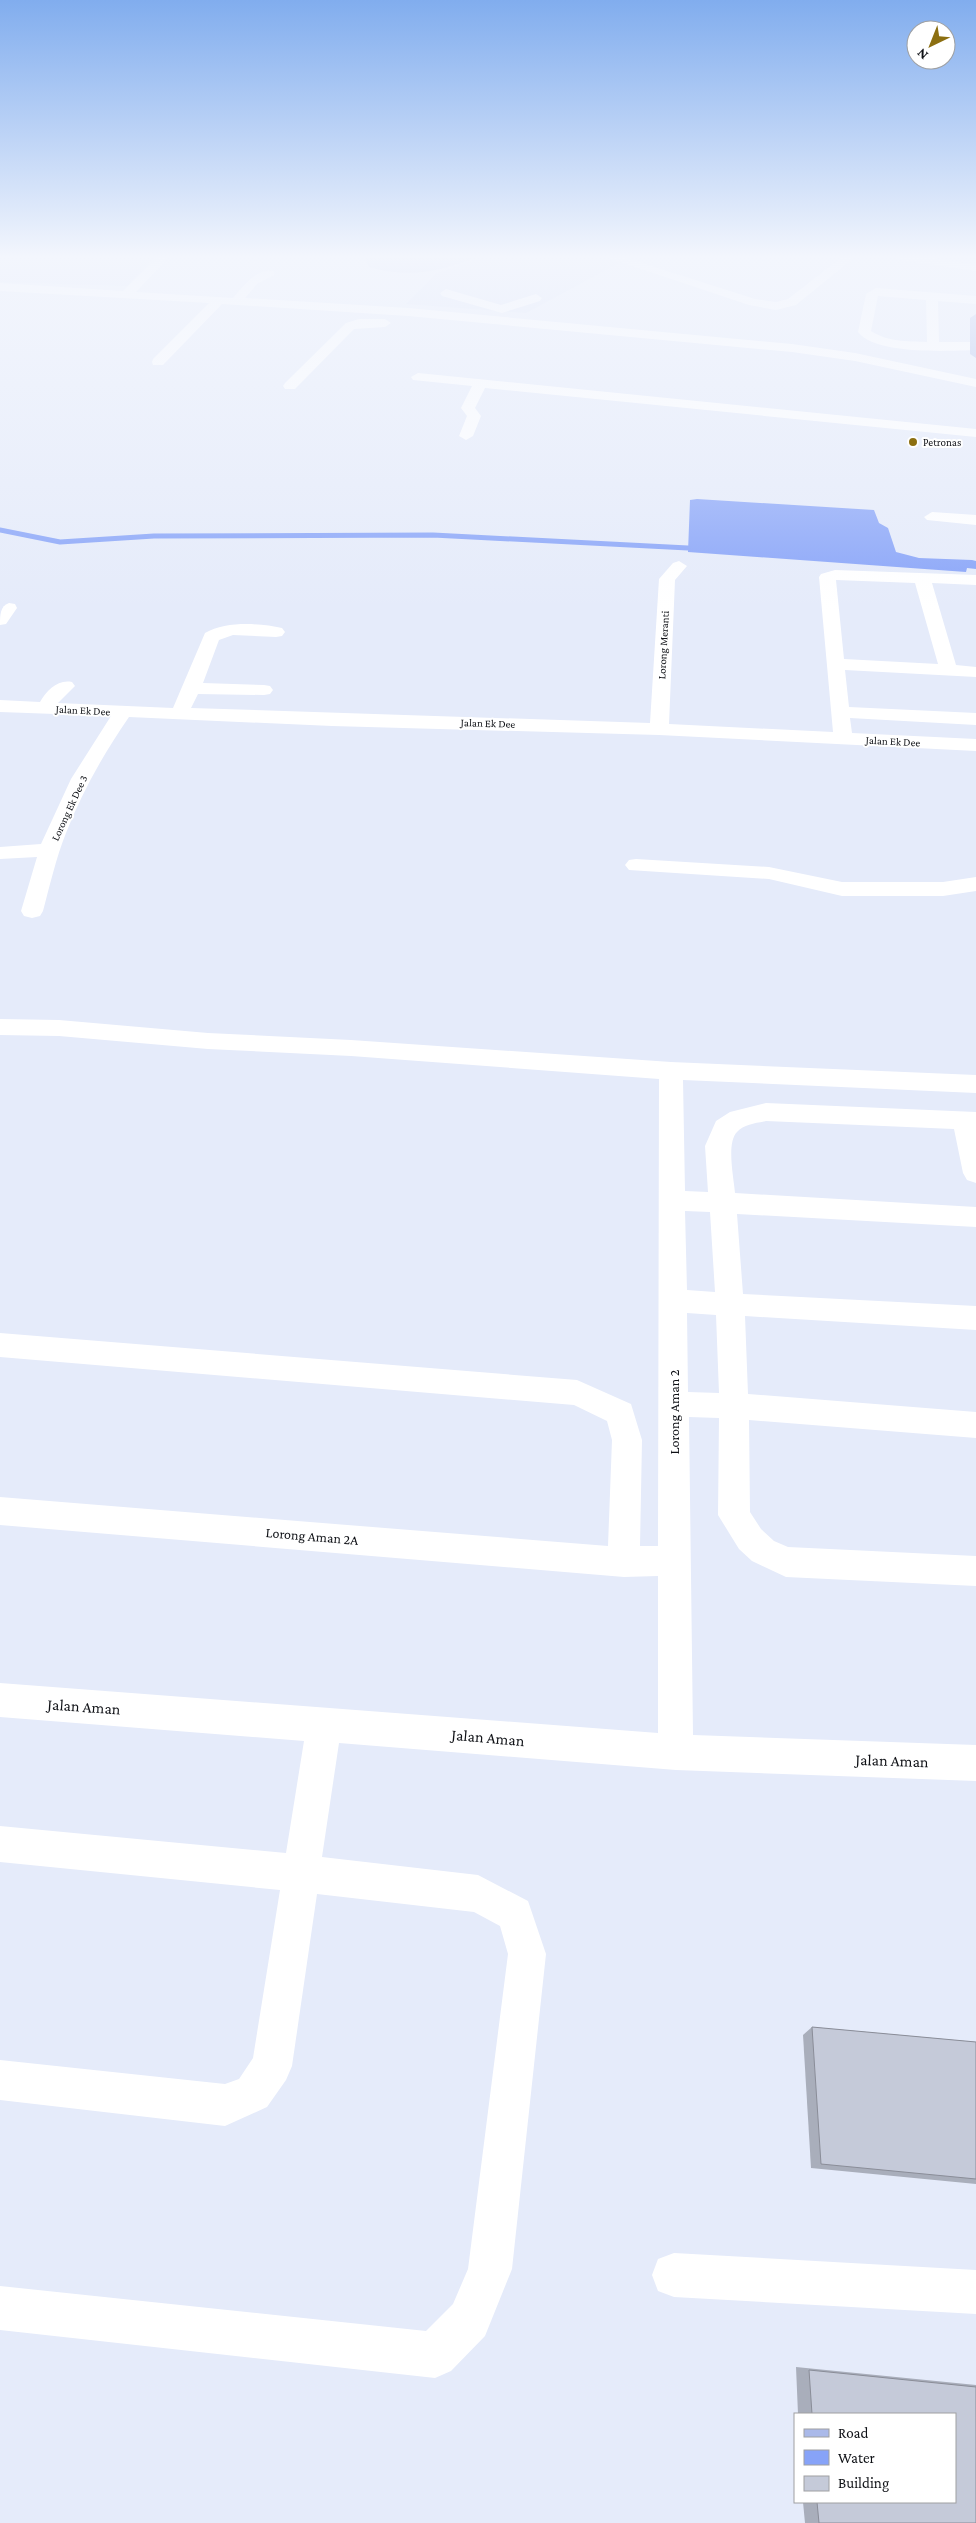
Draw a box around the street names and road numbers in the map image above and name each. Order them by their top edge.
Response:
street label: Lorong Meranti [655,610,672,680]
street label: Jalan Ek Dee [54,703,111,718]
street label: Jalan Ek Dee [459,716,516,731]
street label: Jalan Ek Dee [864,734,921,749]
street label: Lorong Ek Dee 3 [49,773,90,843]
street label: Lorong Aman 2 [666,1369,682,1454]
street label: Lorong Aman 2A [265,1524,359,1548]
street label: Jalan Aman [45,1695,122,1719]
street label: Jalan Aman [449,1726,526,1750]
street label: Jalan Aman [853,1751,929,1771]

